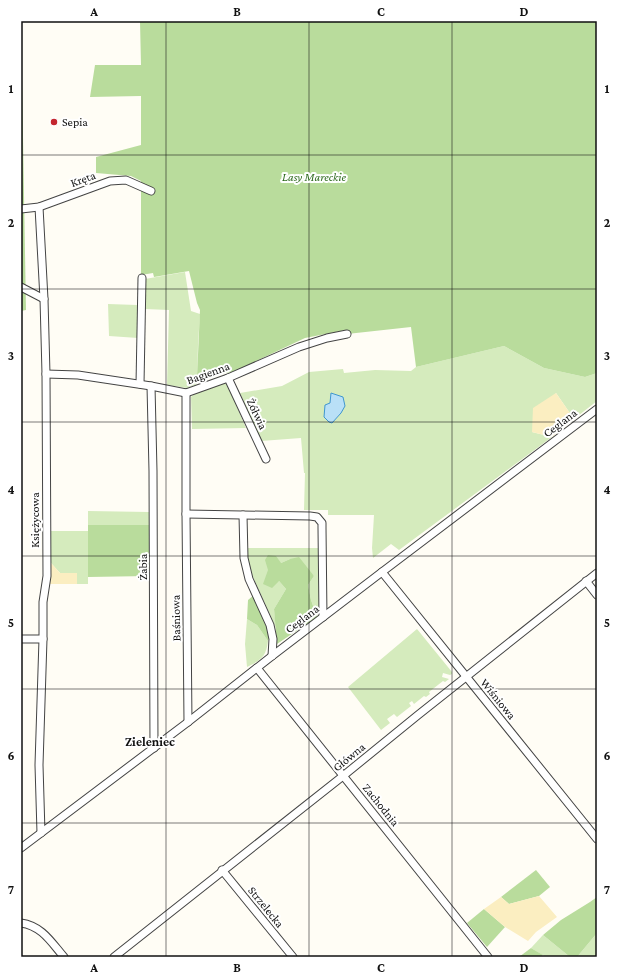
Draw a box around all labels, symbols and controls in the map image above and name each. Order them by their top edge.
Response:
text: A [89,4,98,19]
text: B [233,4,241,19]
text: C [377,4,385,19]
text: D [520,4,529,19]
text: 1 [9,81,14,96]
text: 1 [605,81,610,96]
place label: Sepia [62,115,88,129]
marker: Sepia [49,117,59,127]
street label: Kręta [69,168,98,190]
park label: Lasy Mareckie [282,170,346,184]
text: 2 [8,215,15,230]
text: 2 [604,215,611,230]
text: 3 [8,348,14,363]
text: 3 [604,348,610,363]
street label: Bagienna [185,359,232,387]
street label: Żółwia [244,396,271,432]
street label: Ceglana [540,405,580,440]
text: 4 [7,482,15,497]
text: 4 [603,482,611,497]
street label: Księżycowa [28,492,42,548]
street label: Żabia [136,553,150,580]
street label: Baśniowa [169,594,183,641]
street label: Ceglana [282,601,322,636]
text: 5 [8,615,14,630]
text: 5 [604,615,610,630]
street label: Wiśniowa [477,676,519,723]
district label: Zieleniec [125,734,175,749]
street label: Główna [330,739,368,774]
text: 6 [7,748,15,763]
text: 6 [603,748,611,763]
street label: Zachodnia [360,781,403,829]
text: 7 [8,882,14,897]
text: 7 [604,882,610,897]
street label: Strzelecka [245,884,287,931]
text: A [89,960,98,975]
text: B [233,960,241,975]
text: C [377,960,385,975]
text: D [520,960,529,975]

